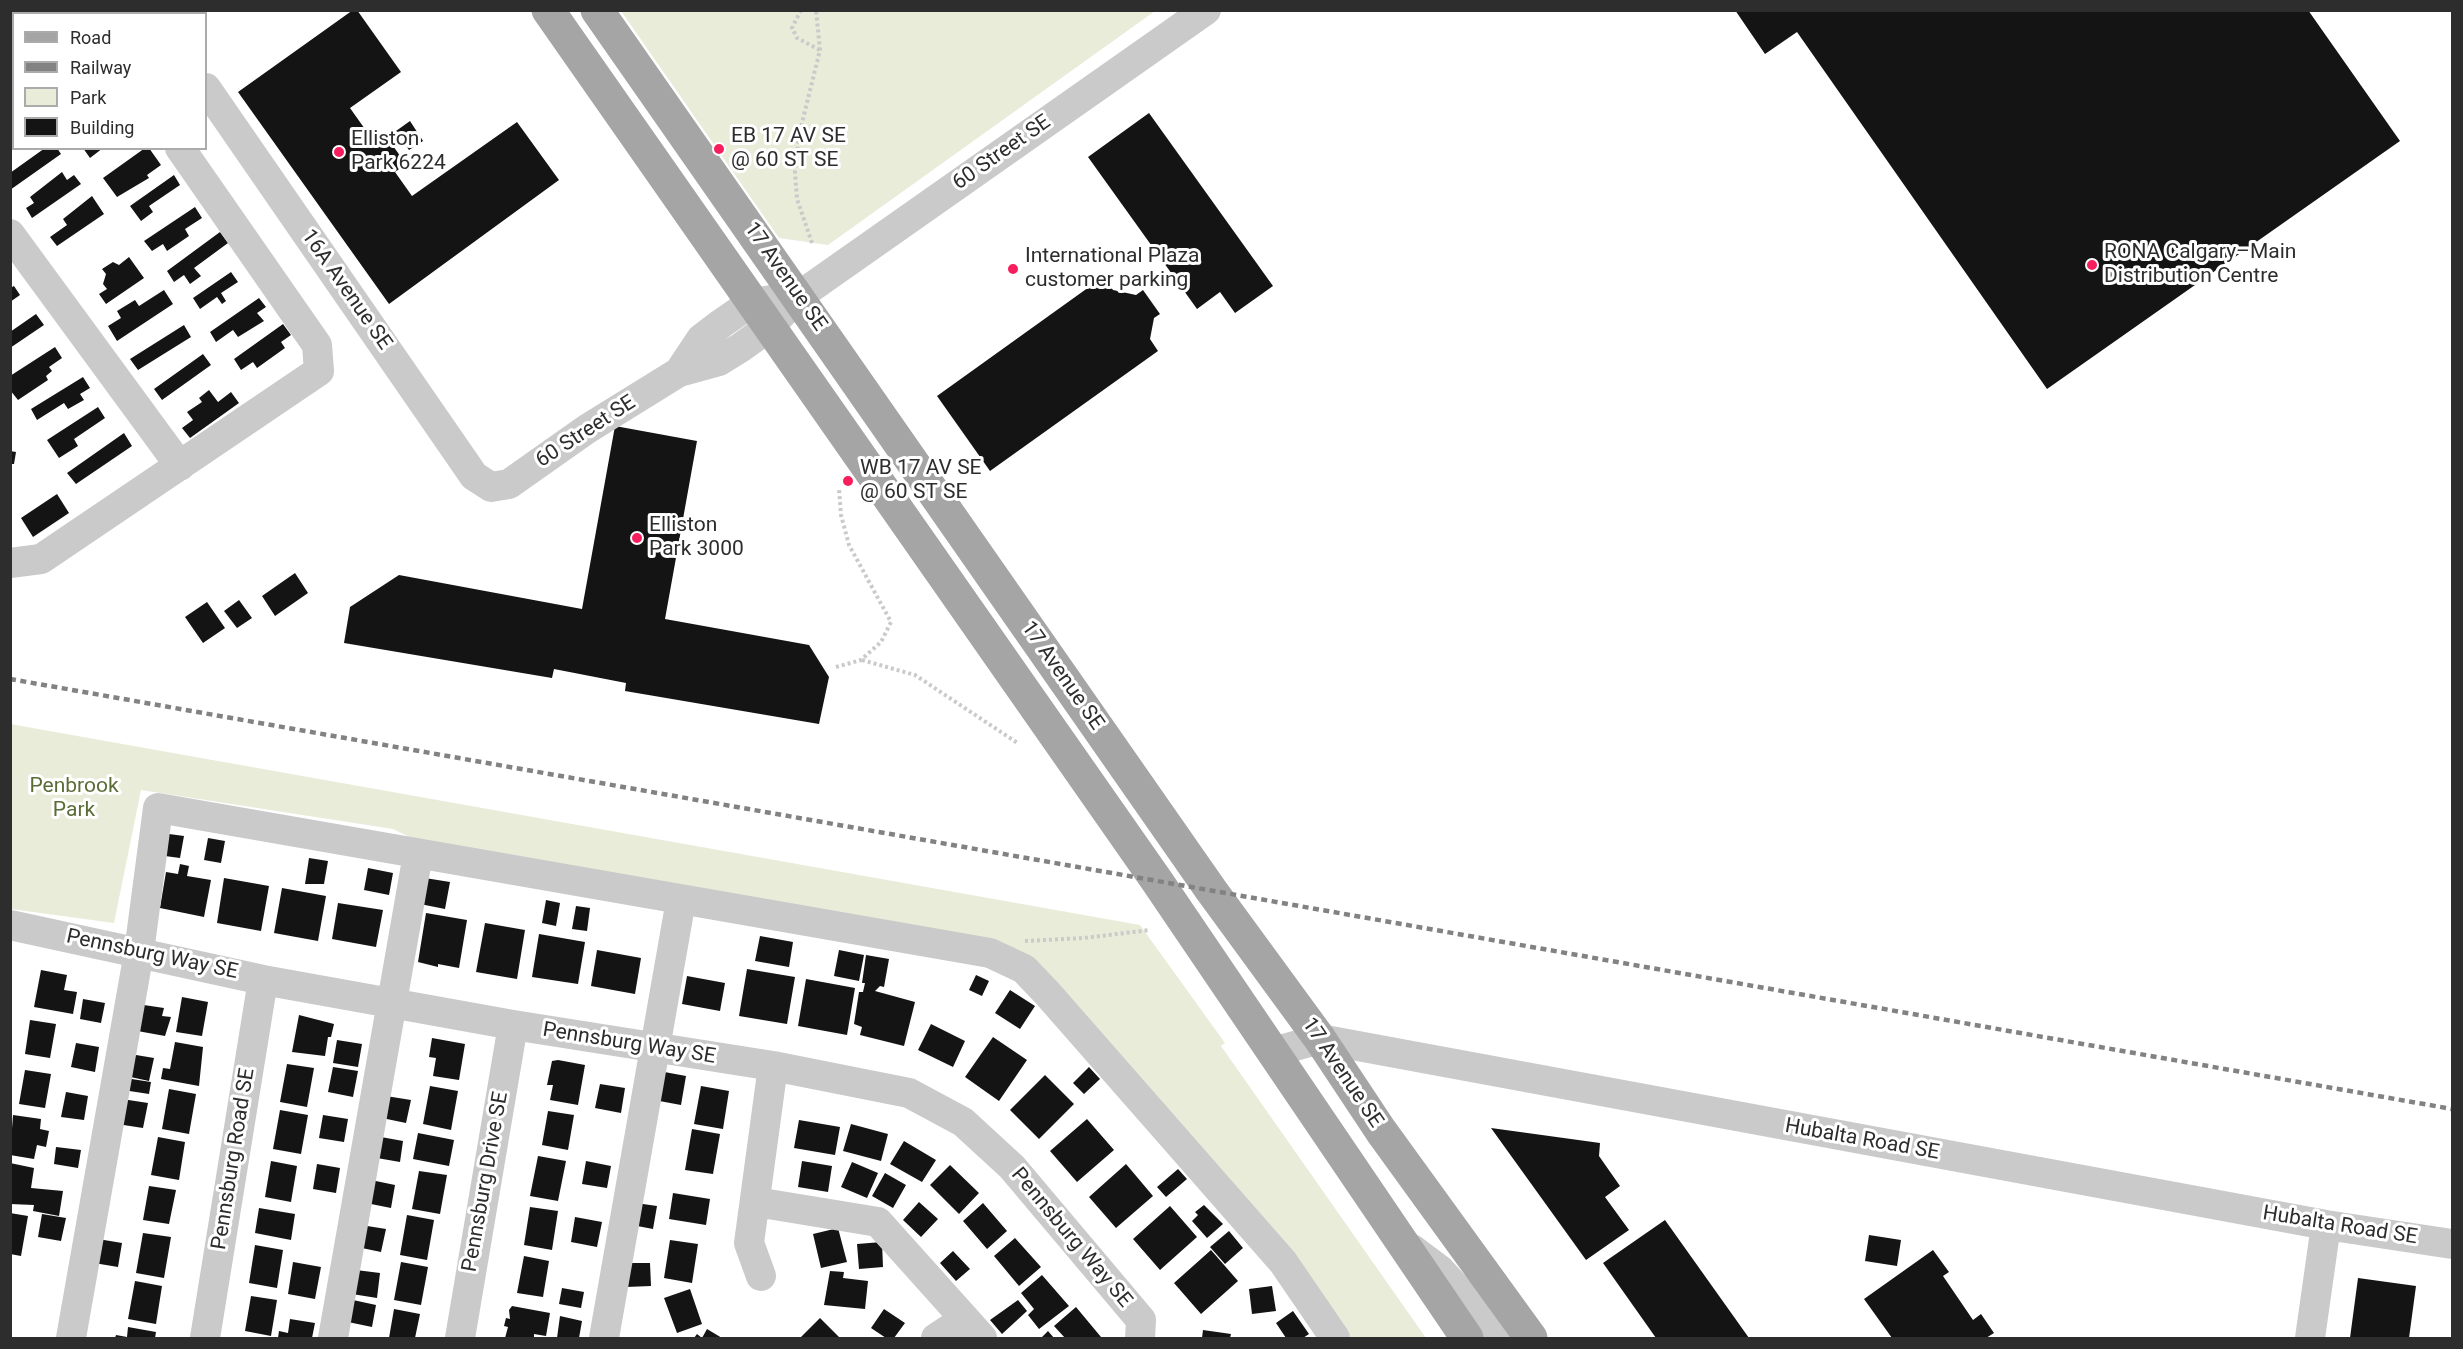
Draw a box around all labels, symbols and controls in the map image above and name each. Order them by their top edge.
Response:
legend [12,12,207,150]
text: Road [70,27,111,48]
text: Railway [70,57,131,78]
text: Park [70,87,106,108]
street label: 60 Street SE [948,110,1056,196]
text: Building [70,117,134,138]
place label: EB 17 AV SE @ 60 ST SE [731,124,846,174]
place label: Elliston Park 6224 [351,127,446,177]
marker: EB 17 AV SE @ 60 ST SE [712,142,726,156]
marker: Elliston Park 6224 [332,145,346,159]
street label: 17 Avenue SE [738,218,832,336]
street label: 16A Avenue SE [295,225,397,355]
place label: RONA Calgary–Main Distribution Centre [2104,240,2296,290]
place label: International Plaza customer parking [1025,244,1199,294]
marker: RONA Calgary–Main Distribution Centre [2085,258,2099,272]
marker: International Plaza customer parking [1006,262,1020,276]
street label: 60 Street SE [531,390,641,474]
place label: WB 17 AV SE @ 60 ST SE [860,456,982,506]
marker: WB 17 AV SE @ 60 ST SE [841,474,855,488]
place label: Elliston Park 3000 [649,513,744,563]
marker: Elliston Park 3000 [630,531,644,545]
street label: 17 Avenue SE [1015,617,1109,735]
park label: Penbrook Park [29,774,119,824]
street label: Pennsburg Way SE [64,925,240,985]
street label: 17 Avenue SE [1296,1013,1388,1133]
street label: Pennsburg Way SE [541,1018,717,1070]
street label: Pennsburg Road SE [207,1066,261,1252]
street label: Pennsburg Drive SE [458,1090,514,1274]
street label: Hubalta Road SE [1783,1114,1941,1166]
street label: Pennsburg Way SE [1005,1163,1137,1313]
street label: Hubalta Road SE [2261,1201,2419,1251]

